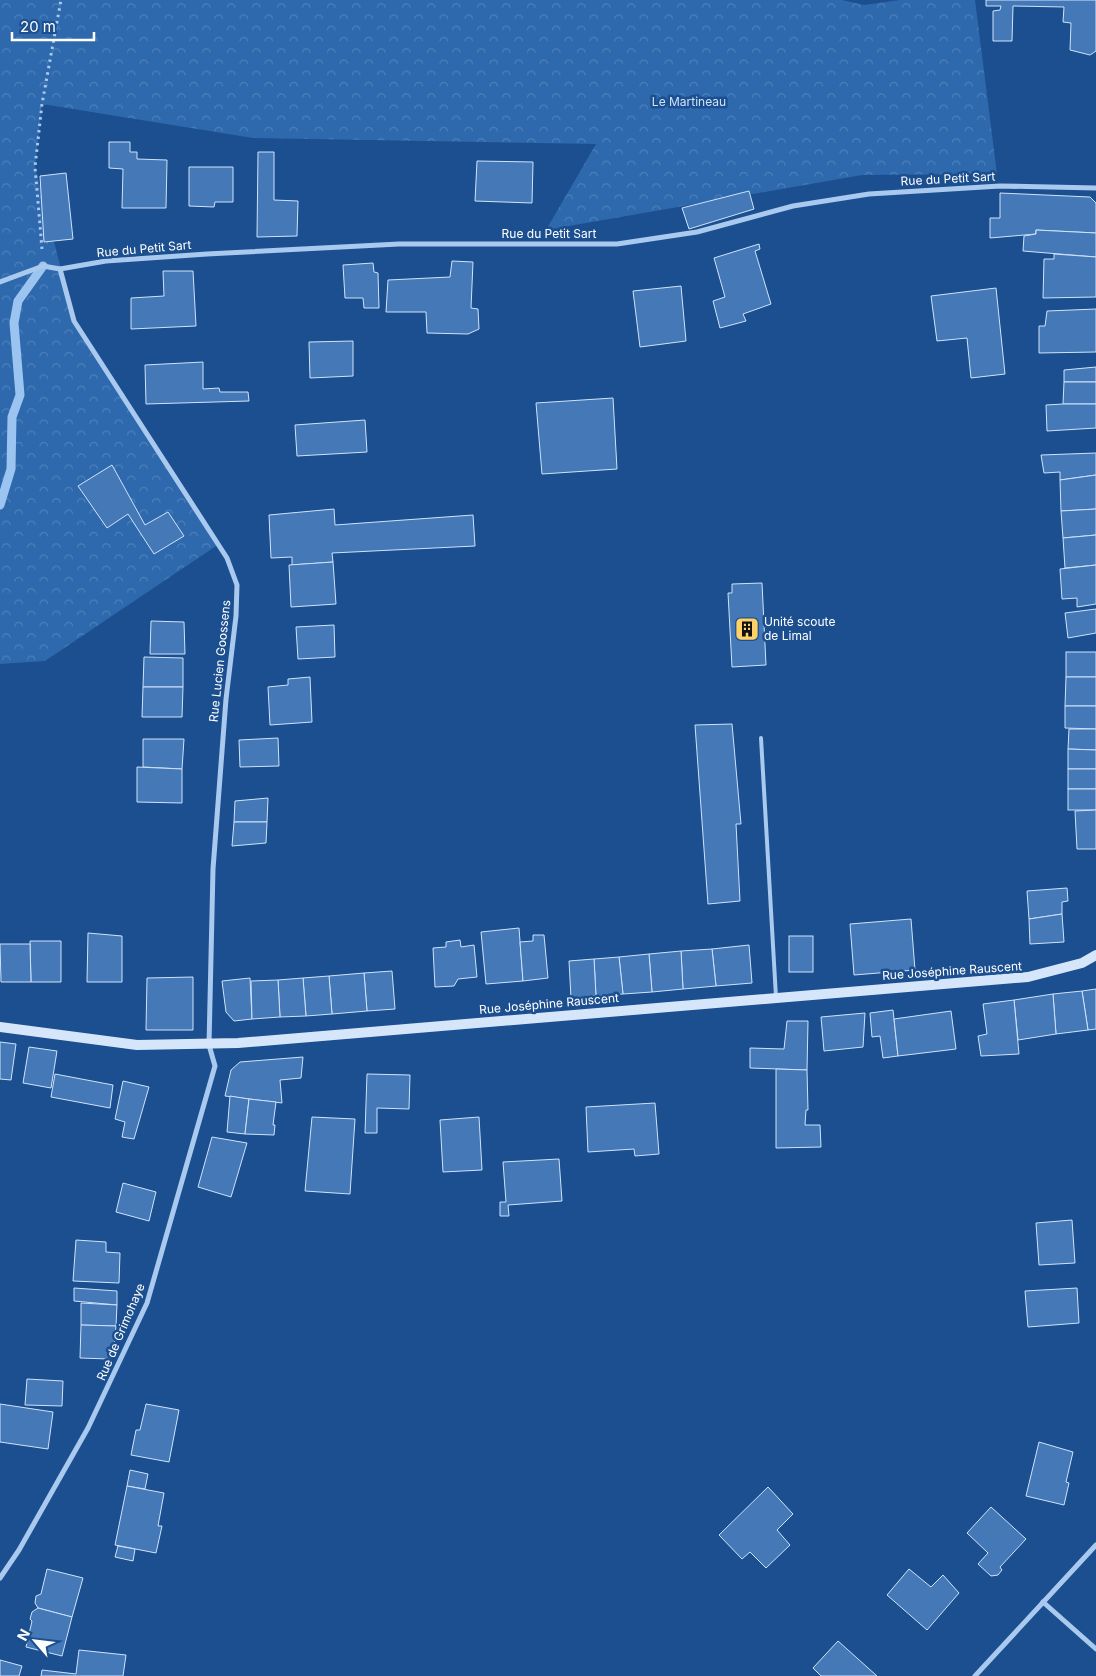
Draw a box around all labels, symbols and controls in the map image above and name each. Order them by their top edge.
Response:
scale bar [12,10,95,42]
text: 20 m [20,17,56,36]
park label: Le Martineau [652,94,726,109]
street label: Rue du Petit Sart [900,169,996,188]
street label: Rue du Petit Sart [502,226,596,241]
street label: Rue du Petit Sart [96,237,192,260]
street label: Rue Lucien Goossens [206,599,233,723]
place label: Unité scoute de Limal [764,614,835,643]
building icon: Unité scoute de Limal [734,616,760,642]
street label: Rue Joséphine Rauscent [882,958,1022,983]
street label: Rue Joséphine Rauscent [479,990,619,1017]
street label: Rue de Grimohaye [93,1281,148,1383]
north arrow [10,1616,60,1666]
text: N [13,1626,33,1643]

